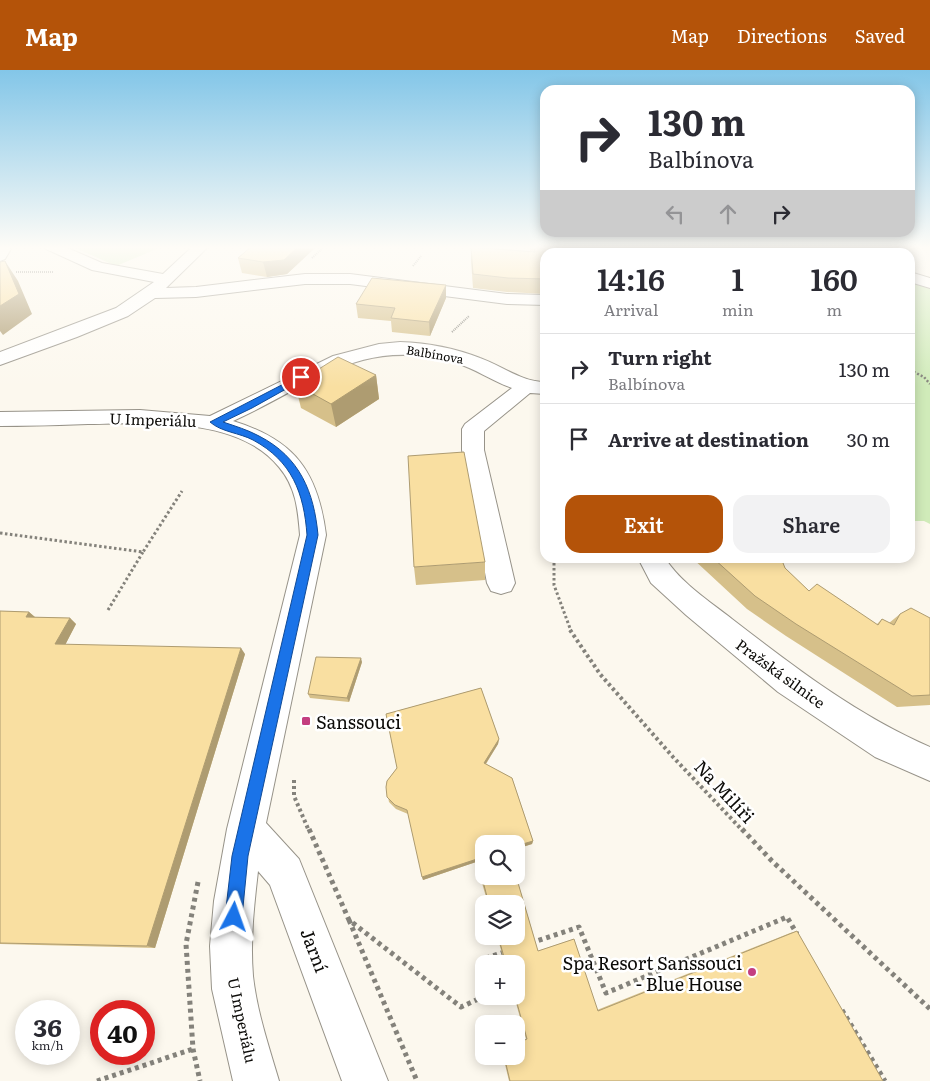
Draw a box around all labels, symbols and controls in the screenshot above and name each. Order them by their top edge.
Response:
text: Map [25,18,78,53]
text: Map [671,22,709,49]
text: Directions [737,22,827,49]
text: Saved [855,22,905,49]
text: 130 m [648,95,745,147]
icon: right [565,105,630,170]
text: Balbínova [648,142,754,175]
icon: left [661,200,689,228]
icon: ahead [714,200,742,228]
icon: right [767,200,795,228]
text: 14:16 [597,256,665,300]
text: 1 [732,256,744,300]
text: 160 [811,256,858,300]
text: Arrival [604,297,658,321]
text: min [722,297,754,321]
text: m [826,297,842,321]
street label: Balbínova [405,340,466,368]
text: Turn right [608,343,712,371]
icon: right [565,355,593,383]
text: 130 m [839,355,890,383]
pin [280,356,322,398]
icon: arrive [287,363,315,391]
text: Balbínova [608,371,685,395]
street label: U Imperiálu [109,406,197,432]
icon: arrive [565,425,593,453]
text: Arrive at destination [608,425,809,453]
text: 30 m [846,425,890,453]
button: Exit [565,495,723,553]
button: Share [733,495,890,553]
street label: Pražská silnice [732,633,831,713]
place label: Sanssouci [316,708,401,735]
marker: Sanssouci [300,715,312,727]
street label: Na Milíři [689,753,761,829]
map controls [475,835,525,1065]
button: search [475,835,525,885]
position arrow [207,890,259,942]
button: layers [475,895,525,945]
street label: Jarní [294,924,336,976]
place label: Spa Resort Sanssouci - Blue House [562,949,742,997]
button: + [475,955,525,1005]
marker: Spa Resort Sanssouci - Blue House [746,966,758,978]
street label: U Imperiálu [223,975,263,1065]
speed limit sign: 40 [90,1000,155,1065]
text: 36 [33,1008,62,1045]
button: − [475,1015,525,1065]
text: km/h [32,1036,63,1054]

